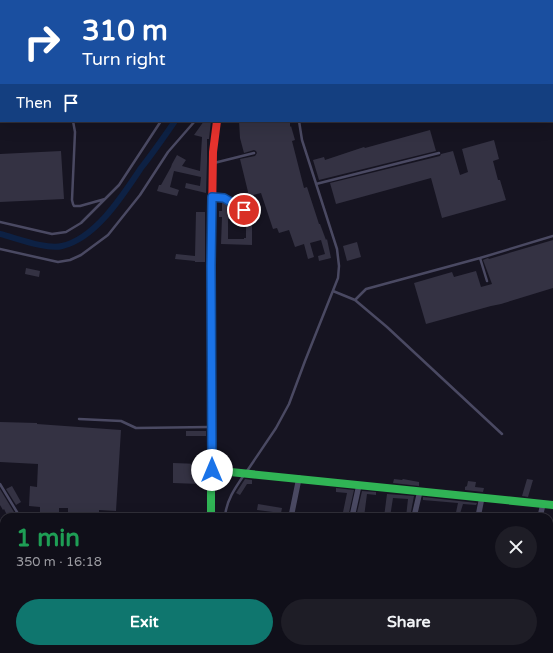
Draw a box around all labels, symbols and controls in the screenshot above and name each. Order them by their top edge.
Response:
text: 310 m [82,14,168,48]
icon: right [16,16,68,68]
text: Turn right [82,48,166,70]
icon: arrive [60,92,82,114]
text: Then [16,94,52,112]
pin [227,193,261,227]
icon: arrive [233,199,255,221]
position arrow [191,449,233,491]
text: 1 min [16,524,80,553]
button: close [495,526,537,568]
text: 350 m · 16:18 [16,554,102,570]
button: Exit [16,599,273,645]
button: Share [281,599,537,645]

